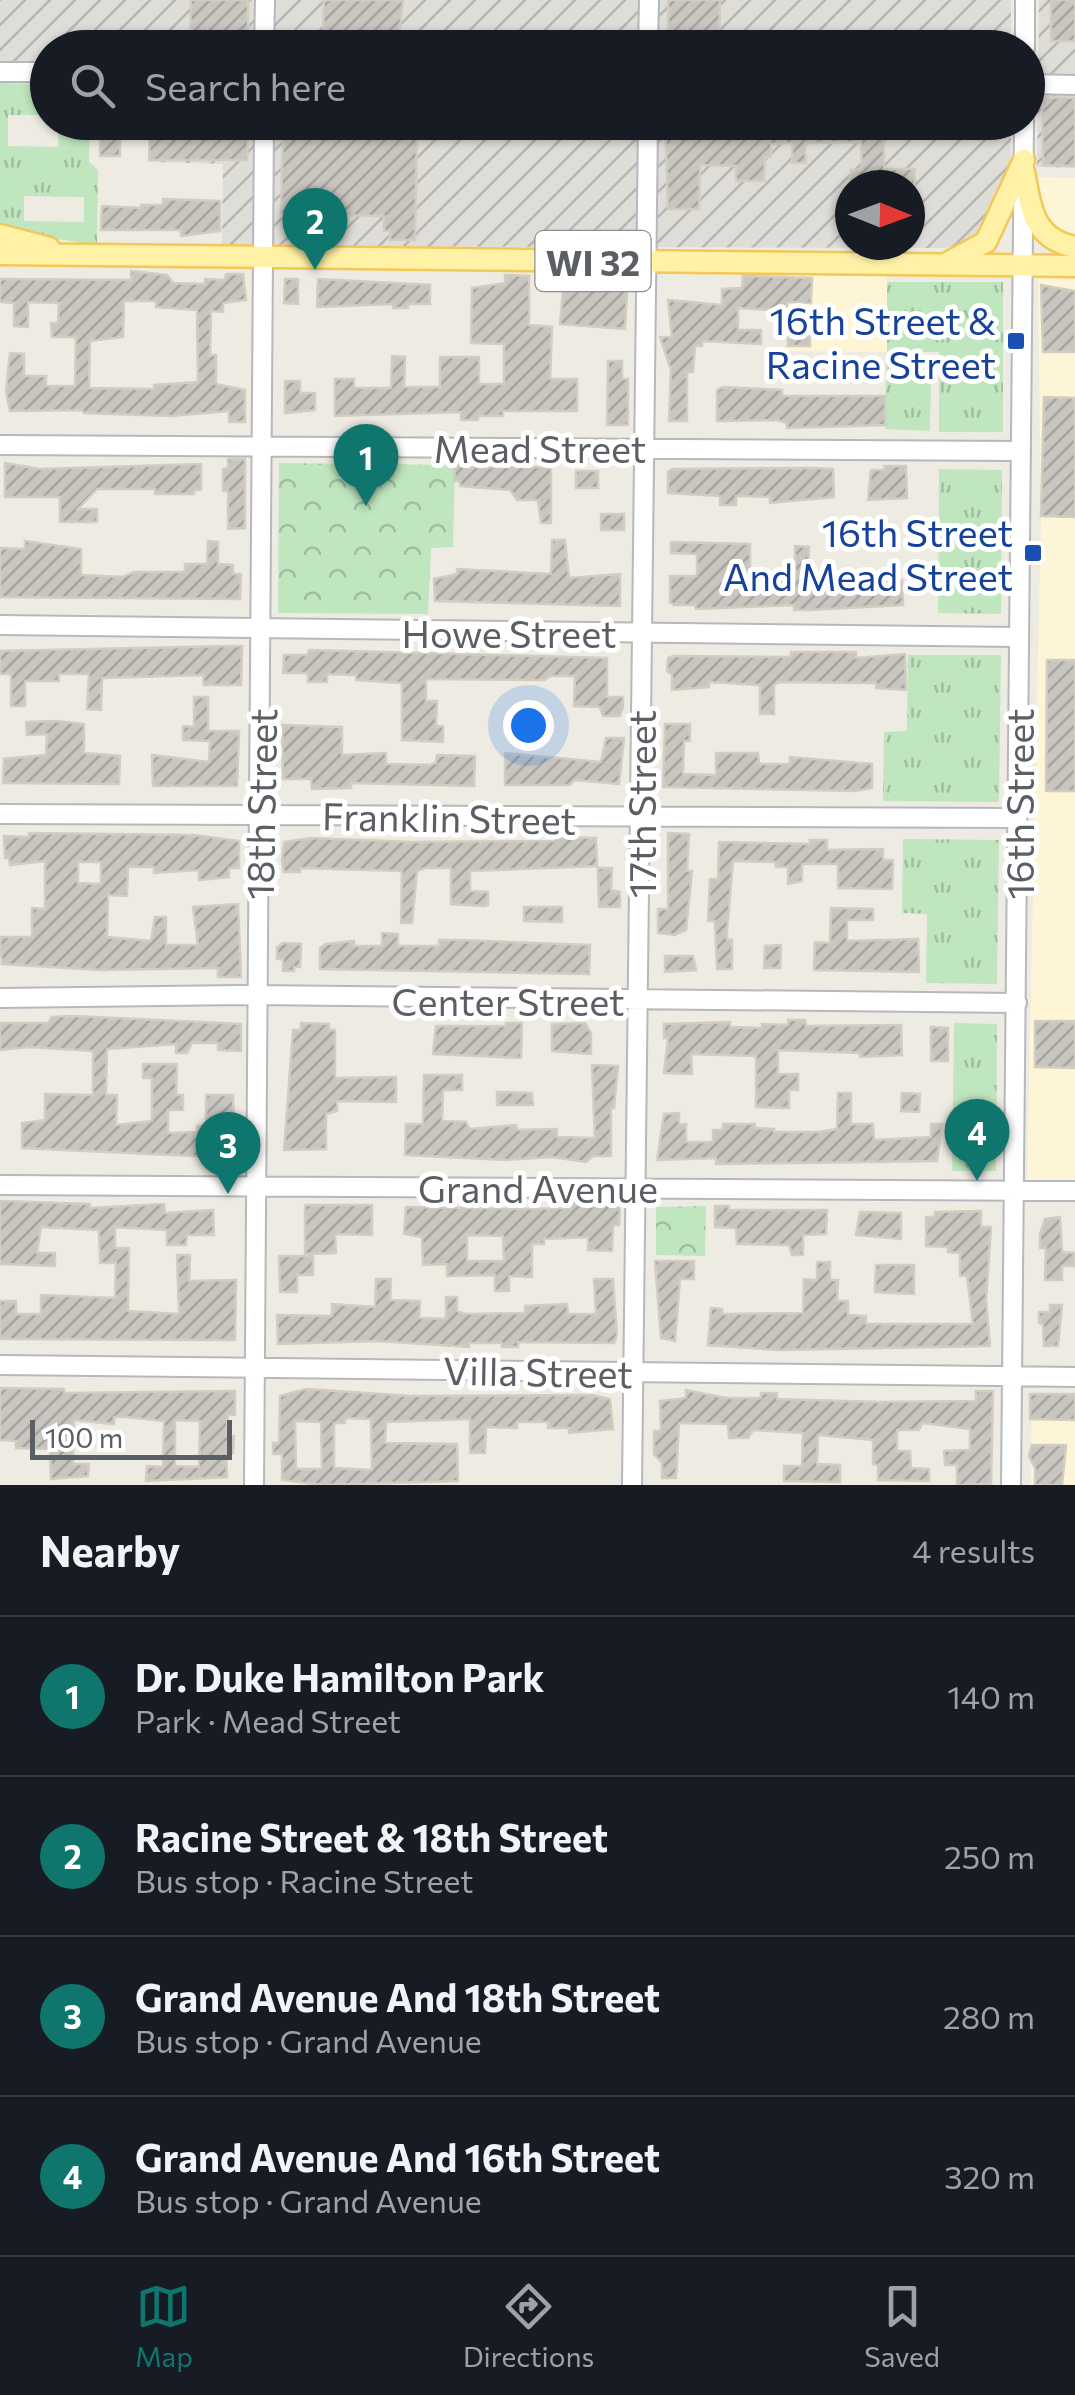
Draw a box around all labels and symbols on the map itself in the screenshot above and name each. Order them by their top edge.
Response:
north arrow [835,170,925,260]
pin: 2 [282,188,348,270]
road number: WI 32 [536,231,650,291]
place label: 16th Street & Racine Street [766,296,996,387]
marker: 16th Street & Racine Street [1005,330,1027,352]
pin: 1 [334,424,398,506]
street label: Mead Street [434,424,646,471]
place label: 16th Street And Mead Street [723,508,1013,599]
marker: 16th Street And Mead Street [1022,542,1044,564]
street label: Howe Street [402,609,617,656]
your location [503,700,554,751]
street label: 18th Street [235,708,285,900]
street label: 16th Street [995,708,1042,900]
street label: 17th Street [617,710,664,898]
street label: Franklin Street [322,791,576,843]
street label: Center Street [391,977,625,1024]
pin: 4 [944,1098,1010,1181]
pin: 3 [196,1112,260,1194]
street label: Grand Avenue [418,1164,658,1211]
street label: Villa Street [443,1346,633,1396]
scale bar [30,1415,232,1460]

